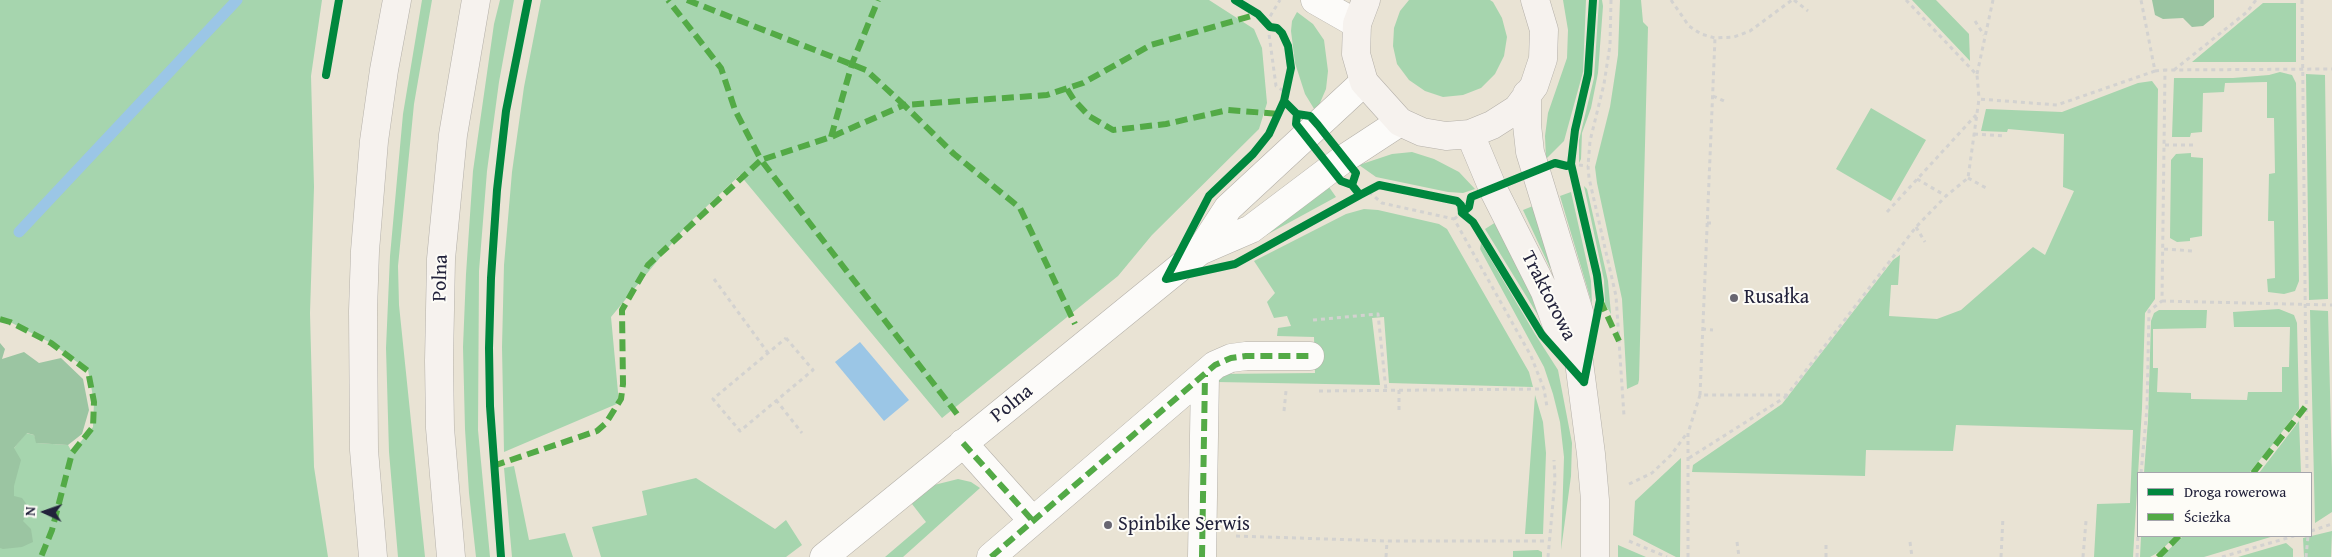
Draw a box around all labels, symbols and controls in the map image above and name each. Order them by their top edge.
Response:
street label: Traktorowa [1515,247,1581,345]
street label: Polna [428,254,454,302]
place label: Rusałka [1744,286,1809,310]
marker: Rusałka [1728,292,1740,304]
street label: Polna [986,380,1038,428]
legend [2137,472,2312,537]
text: Droga rowerowa [2184,481,2286,502]
north arrow [20,487,70,537]
text: N [20,506,40,516]
text: Ścieżka [2184,506,2231,527]
place label: Spinbike Serwis [1118,513,1250,537]
marker: Spinbike Serwis [1102,519,1114,531]

